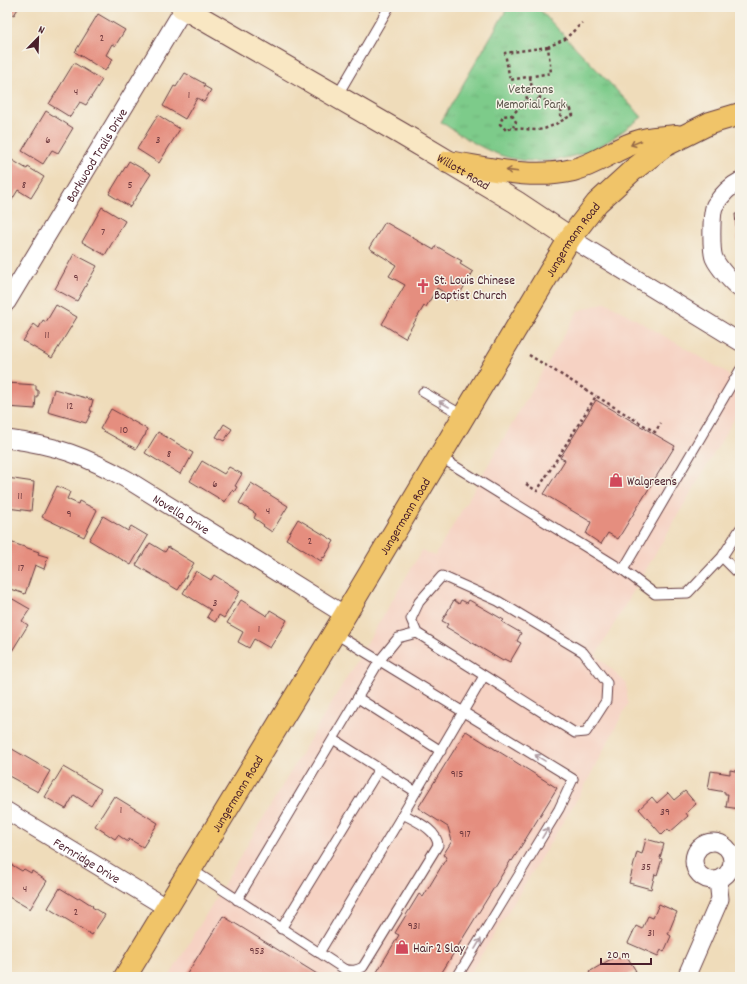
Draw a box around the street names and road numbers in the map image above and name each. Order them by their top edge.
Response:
street label: Barkwood Trails Drive [62,105,134,207]
street label: Willott Road [432,150,493,196]
street label: Jungermann Road [542,199,606,281]
street label: Jungermann Road [376,475,437,559]
street label: Novella Drive [148,491,213,541]
street label: Jungermann Road [208,752,270,837]
street label: Fernridge Drive [49,834,123,890]

